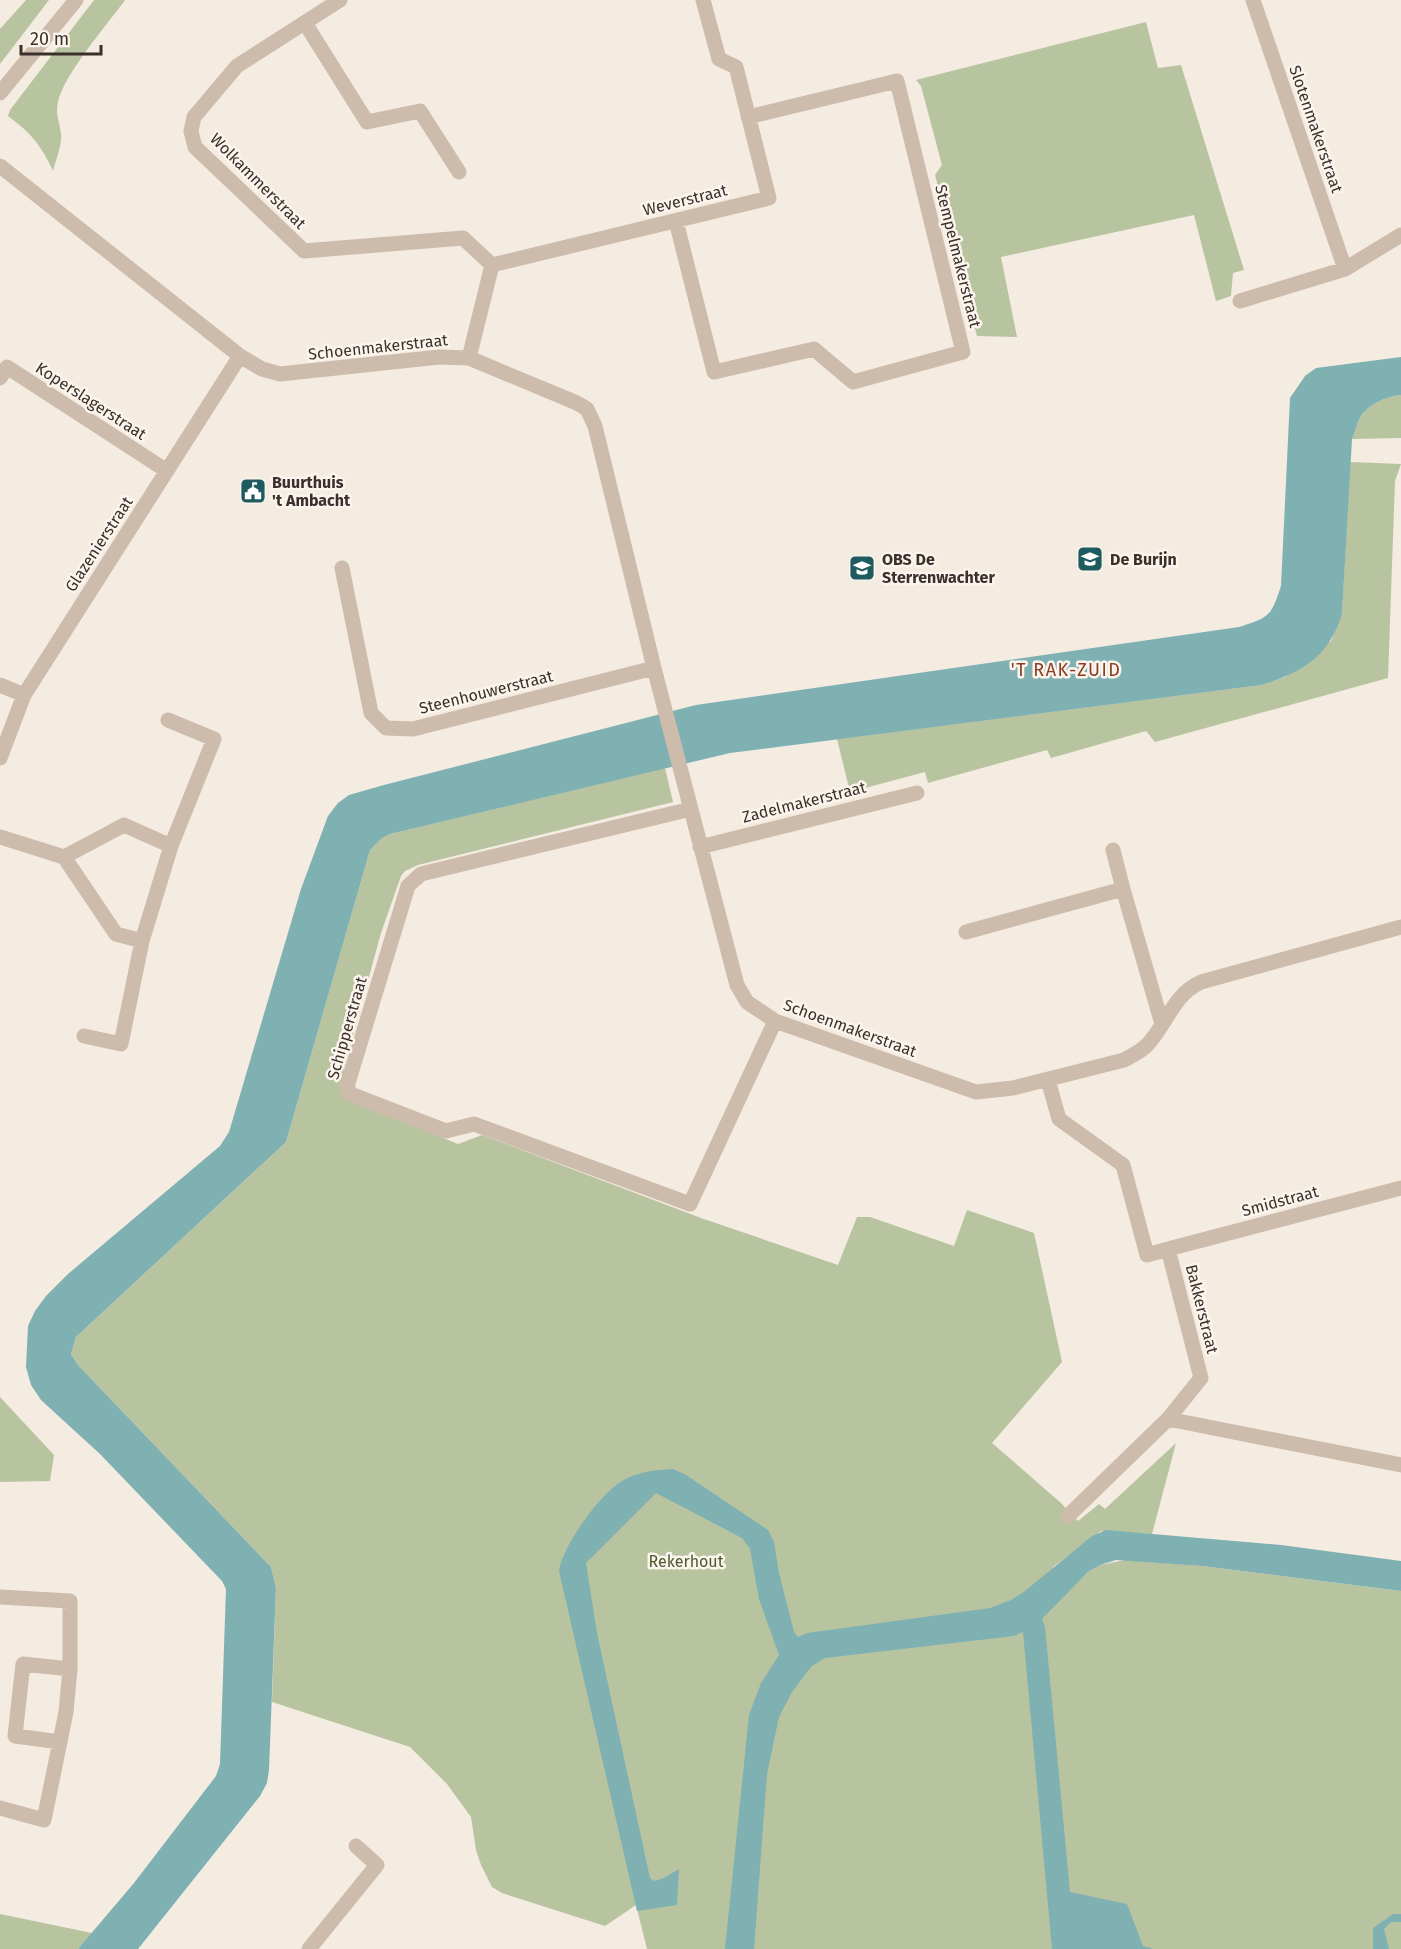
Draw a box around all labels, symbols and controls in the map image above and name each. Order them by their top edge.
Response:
scale bar [21,18,100,56]
text: 20 m [30,28,69,50]
street label: Slotenmakerstraat [1285,63,1347,195]
street label: Wolkammerstraat [206,129,310,233]
street label: Weverstraat [641,180,729,220]
street label: Stempelmakerstraat [931,183,985,330]
street label: Schoenmakerstraat [307,330,449,364]
street label: Koperslagerstraat [32,358,150,444]
place label: Buurthuis 't Ambacht [272,473,351,510]
public building icon: Buurthuis 't Ambacht [238,476,268,506]
street label: Glazenierstraat [61,493,137,595]
school or university icon: De Burijn [1075,544,1105,574]
place label: OBS De Sterrenwachter [882,550,995,587]
place label: De Burijn [1110,550,1177,569]
school or university icon: OBS De Sterrenwachter [847,553,877,583]
district label: 'T RAK-ZUID [1011,659,1121,681]
street label: Steenhouwerstraat [417,666,555,718]
street label: Zadelmakerstraat [740,777,868,827]
street label: Schipperstraat [323,974,371,1082]
street label: Schoenmakerstraat [781,995,919,1061]
street label: Smidstraat [1240,1182,1321,1220]
street label: Bakkerstraat [1182,1262,1222,1356]
park label: Rekerhout [649,1552,724,1571]

